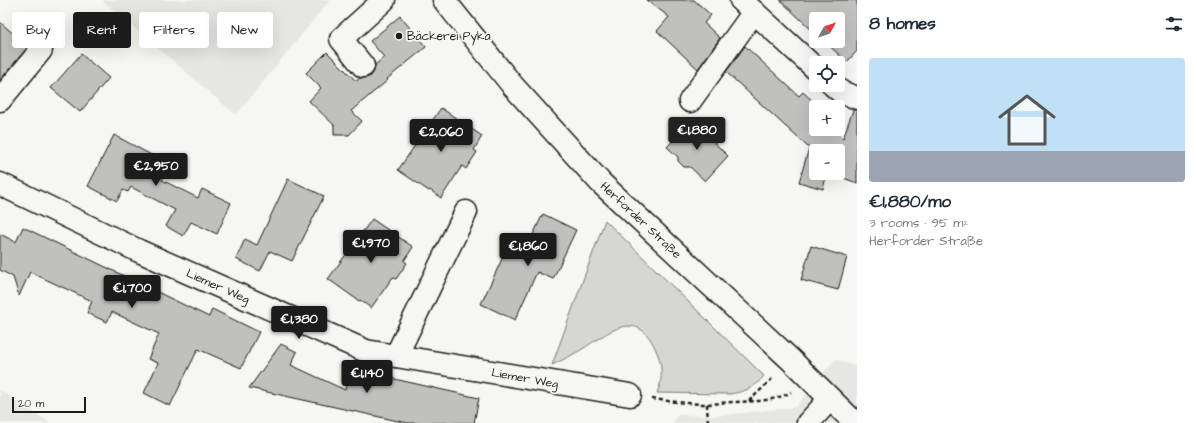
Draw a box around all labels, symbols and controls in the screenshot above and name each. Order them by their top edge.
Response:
chip: Buy [12,12,65,48]
chip: Rent [73,12,131,48]
chip: Filters [139,12,209,48]
chip: New [217,12,273,48]
north arrow [809,12,845,48]
map controls [809,12,845,180]
text: 8 homes [869,12,936,36]
icon: filters [1163,13,1185,35]
place label: Bäckerei Pyka [407,28,491,46]
marker: Bäckerei Pyka [394,31,404,41]
button: locate [809,56,845,92]
icon: home [991,84,1063,156]
button: + [809,100,845,136]
pin: €1,880 [664,117,730,151]
pin: €2,060 [408,119,474,153]
text: €1,880 [677,121,717,139]
text: €2,060 [419,123,463,141]
button: − [809,144,845,180]
pin: €2,950 [123,153,189,187]
text: €2,950 [134,157,178,175]
street label: Herforder Straße [596,178,685,263]
text: €1,880/mo [869,190,951,214]
text: 3 rooms · 95 m² [869,214,968,232]
pin: €1,970 [338,230,404,264]
text: Herforder Straße [869,232,983,250]
pin: €1,860 [495,233,561,267]
text: €1,970 [352,234,390,252]
text: €1,860 [508,237,548,255]
street label: Liemer Weg [183,265,252,309]
pin: €1,700 [99,275,165,309]
text: €1,700 [113,279,151,297]
pin: €1,380 [266,306,332,340]
text: €1,380 [280,310,318,328]
pin: €1,140 [334,360,400,394]
text: €1,140 [350,364,384,382]
street label: Liemer Weg [490,364,560,394]
scale bar [12,395,86,414]
text: 20 m [18,396,44,411]

